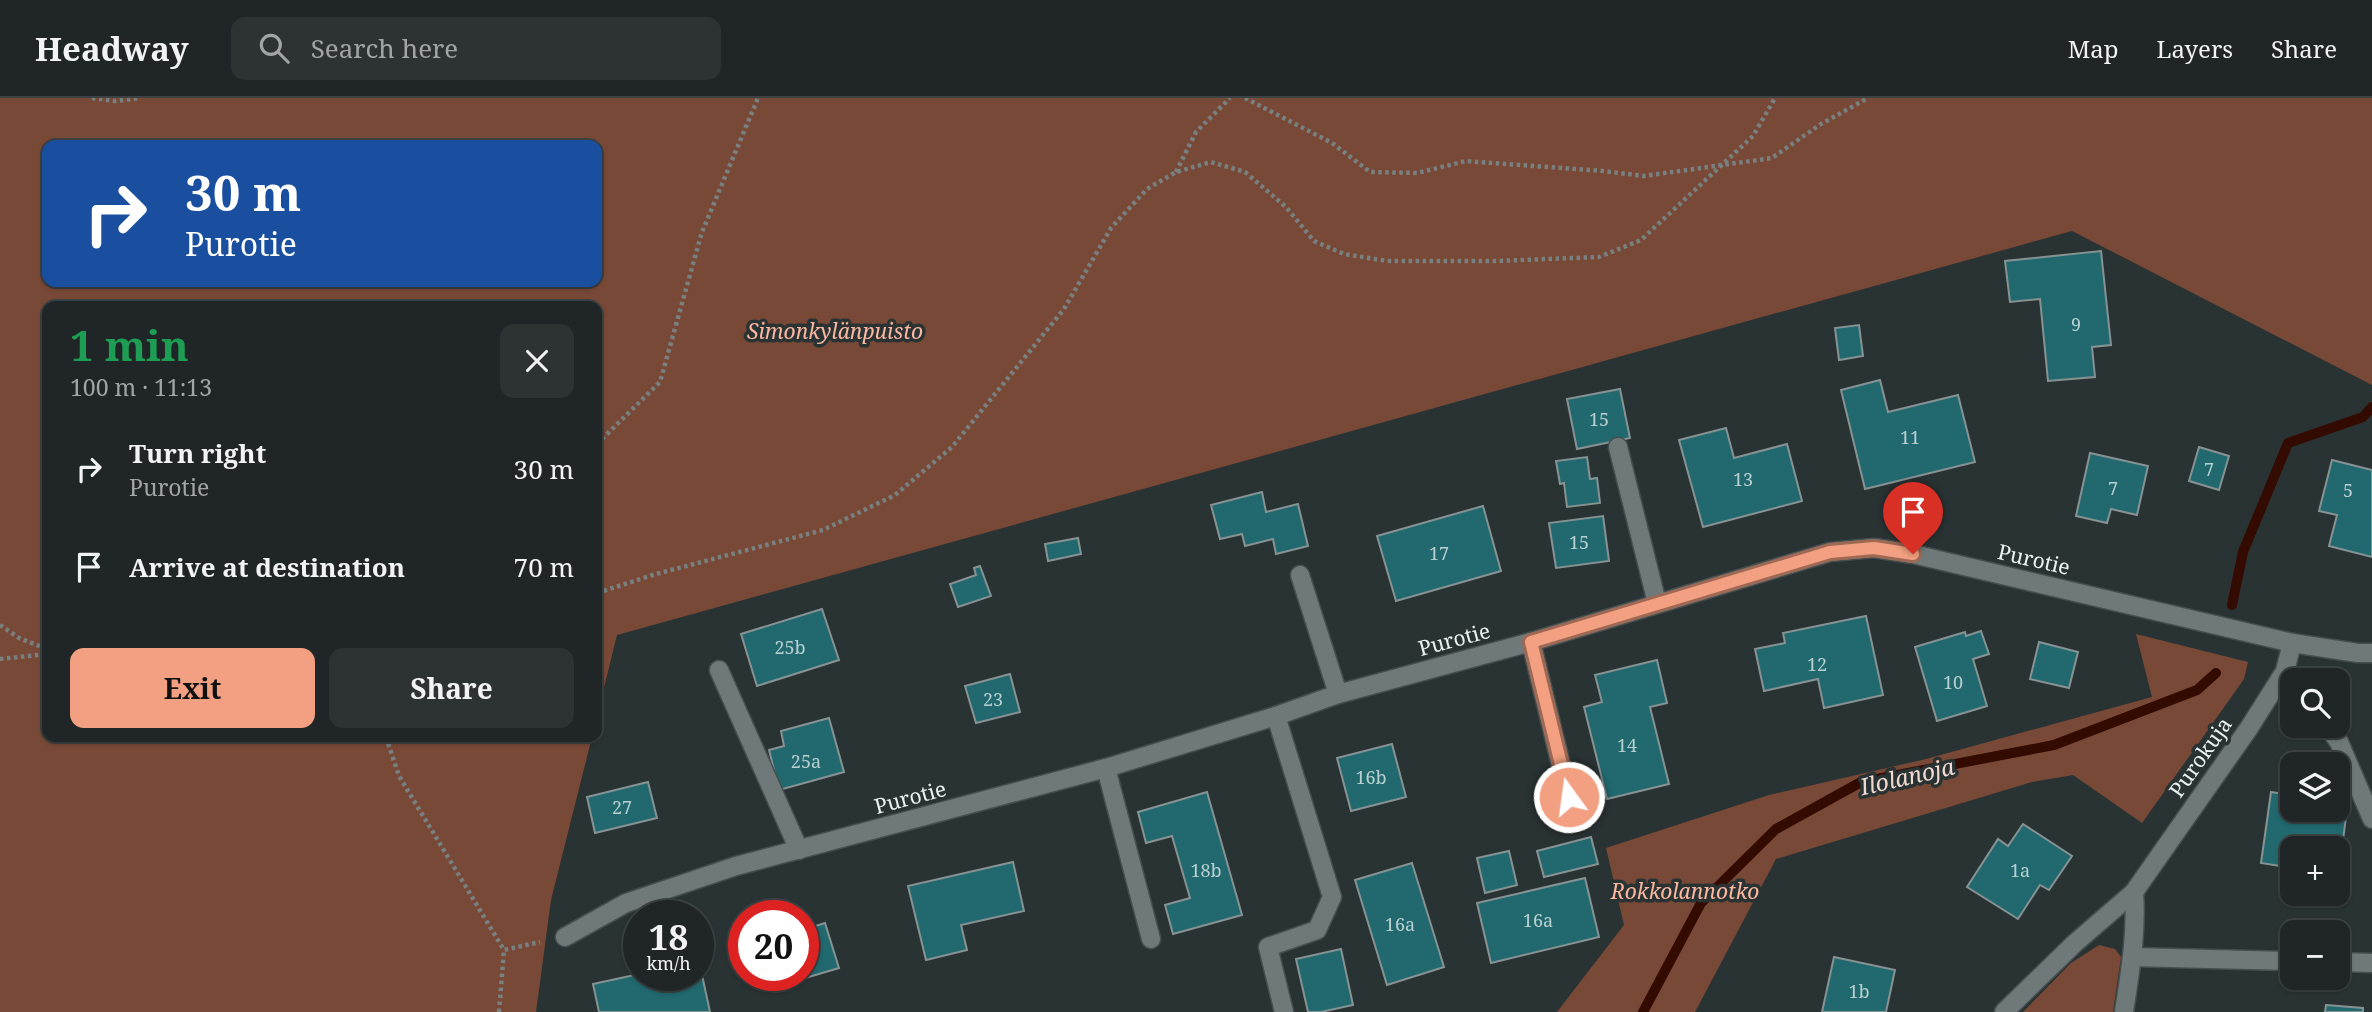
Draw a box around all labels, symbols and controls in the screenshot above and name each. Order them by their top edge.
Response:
search box [231,17,721,80]
text: Headway [35,26,189,71]
icon: search [255,29,293,67]
text: Search here [311,30,458,66]
text: Map [2068,32,2119,65]
text: Layers [2157,32,2233,65]
text: Share [2271,32,2337,65]
text: 30 m [185,159,301,225]
icon: right [70,168,161,259]
text: Purotie [185,222,297,265]
house number: 9 [2071,312,2081,336]
text: 1 min [70,316,189,373]
park label: Simonkylänpuisto [747,317,923,345]
button: close [500,324,574,398]
text: 100 m · 11:13 [70,371,212,403]
house number: 15 [1589,407,1609,431]
house number: 11 [1900,425,1920,449]
text: Turn right [129,435,266,471]
icon: right [70,450,108,488]
text: 30 m [514,451,574,487]
house number: 7 [2204,457,2214,481]
house number: 13 [1733,467,1753,491]
text: Purotie [129,471,209,503]
house number: 7 [2108,476,2118,500]
house number: 5 [2343,478,2353,502]
pin [1883,482,1943,554]
icon: arrive [1894,493,1932,531]
house number: 15 [1569,530,1589,554]
street label: Purotie [1995,537,2073,581]
house number: 17 [1429,541,1449,565]
icon: arrive [70,548,108,586]
text: Arrive at destination [129,549,405,585]
text: 70 m [514,549,574,585]
street label: Purotie [1415,616,1493,662]
house number: 25b [774,635,806,659]
button: Exit [70,648,315,728]
button: Share [329,648,574,728]
house number: 12 [1807,652,1827,676]
map controls [2280,668,2350,990]
button: search [2280,668,2350,738]
house number: 10 [1943,670,1963,694]
house number: 23 [983,687,1003,711]
street label: Purokuja [2162,711,2238,803]
house number: 14 [1617,733,1637,757]
house number: 25a [791,749,821,773]
water label: Ilolanoja [1856,749,1958,803]
button: layers [2280,752,2350,822]
position arrow [1532,760,1606,834]
house number: 16b [1355,765,1387,789]
street label: Purotie [871,774,949,820]
house number: 27 [612,795,632,819]
button: + [2280,836,2350,906]
house number: 18b [1190,858,1222,882]
house number: 1a [2010,858,2030,882]
park label: Rokkolannotko [1610,877,1759,905]
speed limit sign: 20 [728,900,819,991]
house number: 16a [1523,908,1553,932]
house number: 16a [1385,912,1415,936]
text: 18 [649,913,688,960]
button: − [2280,920,2350,990]
text: km/h [646,951,691,975]
house number: 1b [1848,979,1870,1003]

